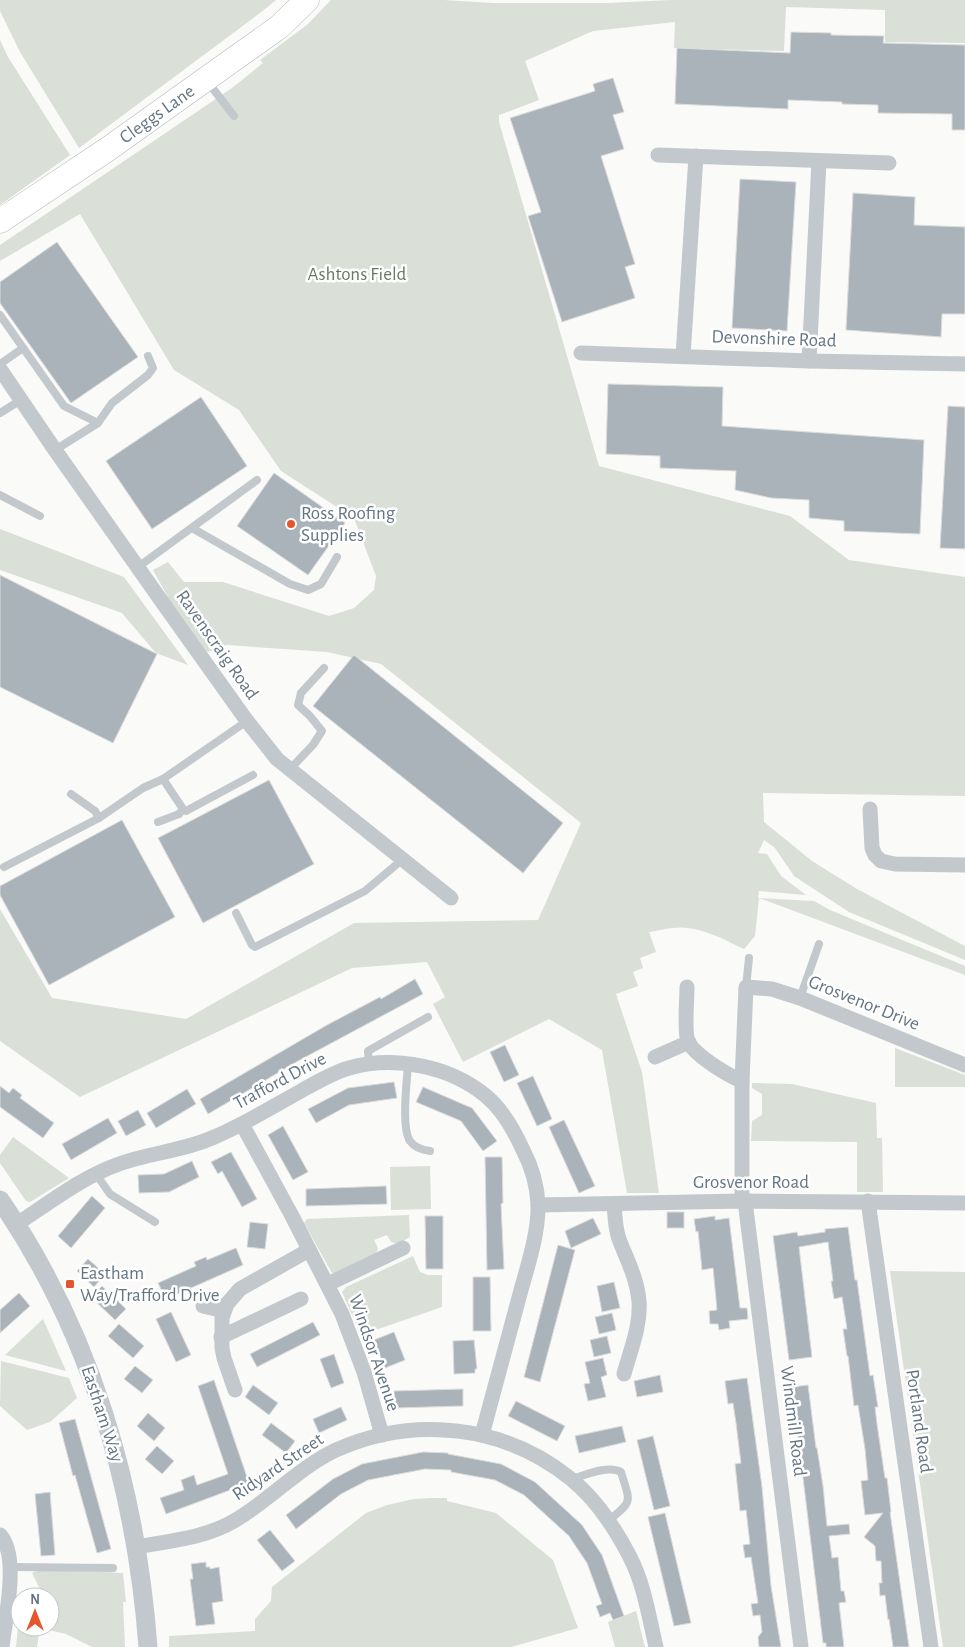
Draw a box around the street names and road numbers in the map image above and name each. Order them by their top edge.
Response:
street label: Cleggs Lane [116,81,198,147]
street label: Devonshire Road [711,327,837,351]
street label: Ravenscraig Road [172,587,262,703]
street label: Grosvenor Drive [806,972,922,1034]
street label: Trafford Drive [231,1049,329,1113]
street label: Grosvenor Road [693,1173,809,1192]
street label: Windsor Avenue [345,1292,403,1414]
street label: Eastham Way [78,1363,126,1465]
street label: Windmill Road [777,1365,809,1478]
street label: Portland Road [902,1368,936,1474]
street label: Ridyard Street [229,1430,327,1504]

